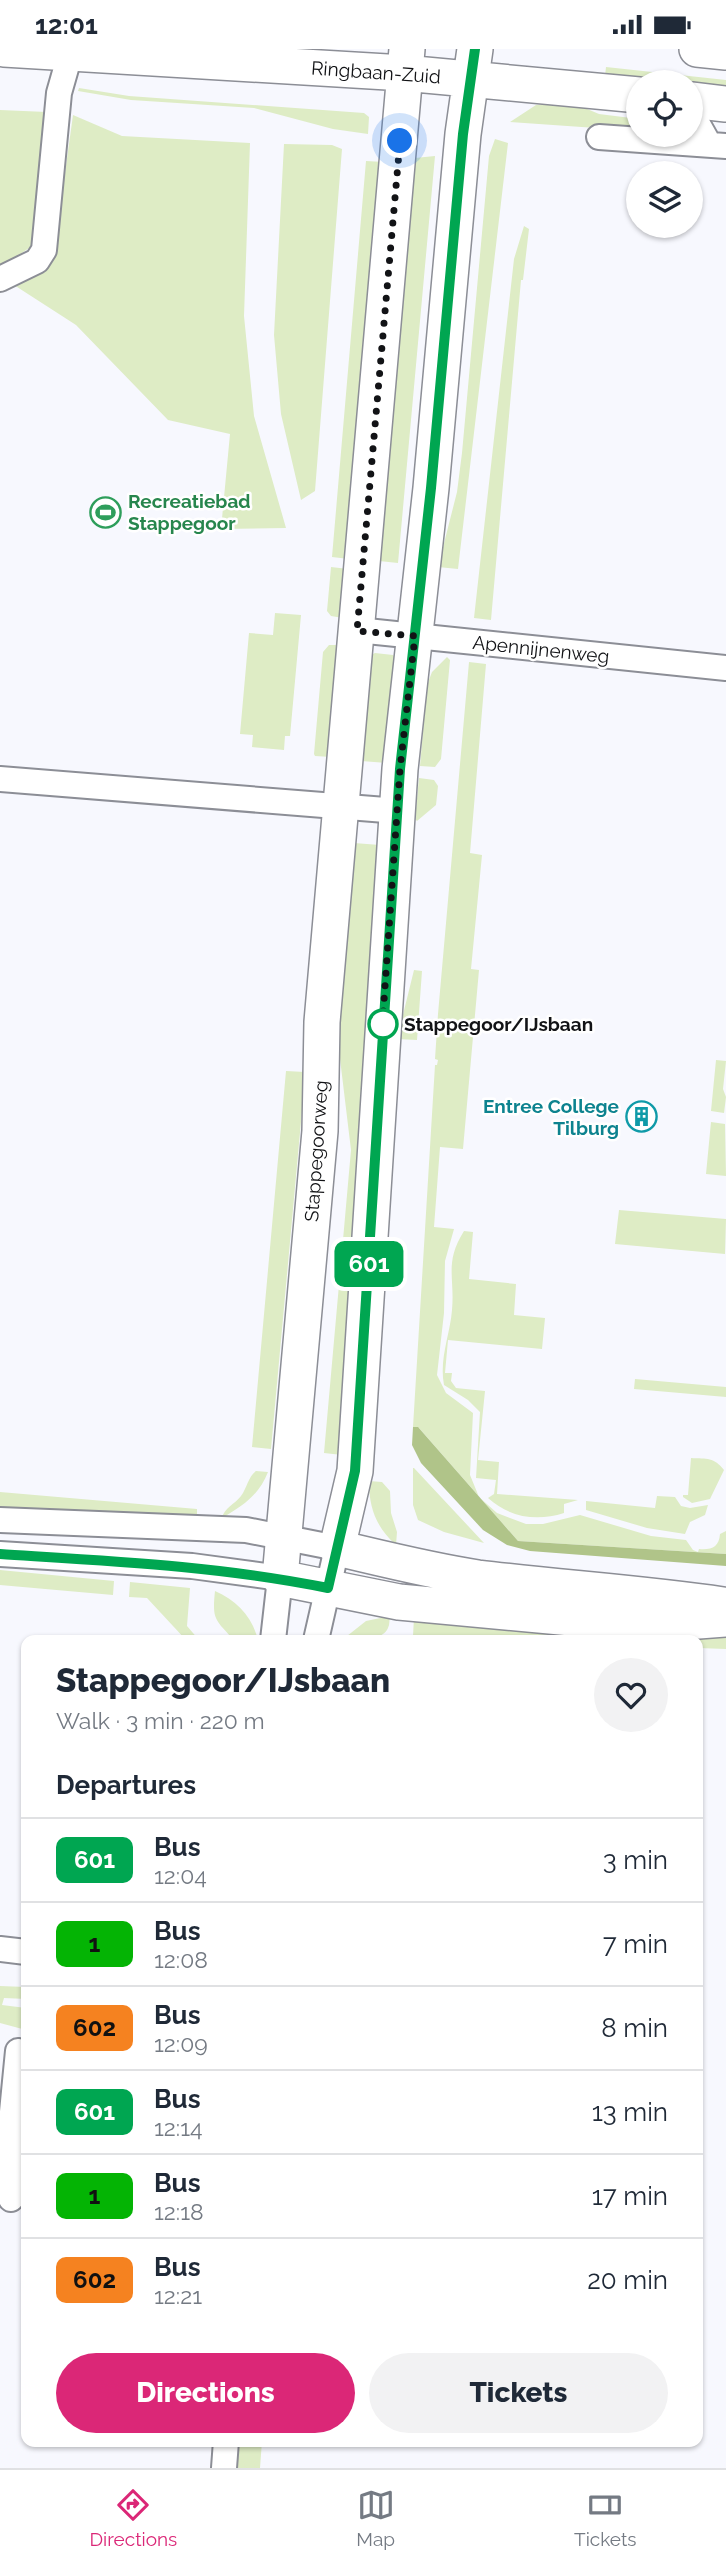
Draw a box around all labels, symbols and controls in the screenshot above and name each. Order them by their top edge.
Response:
text: 12:01 [35,10,98,40]
street label: Ringbaan-Zuid [311,57,441,87]
map controls [626,70,703,238]
button: locate [626,70,703,147]
your location [382,123,417,158]
button: layers [626,161,703,238]
place label: Recreatiebad Stappegoor [128,490,251,534]
sports icon: Recreatiebad Stappegoor [88,495,122,529]
street label: Apennijnenweg [472,631,610,667]
marker: Stappegoor/IJsbaan [368,1009,398,1039]
place label: Stappegoor/IJsbaan [404,1013,593,1035]
street label: Stappegoorweg [300,1080,332,1222]
place label: Entree College Tilburg [483,1095,619,1139]
building icon: Entree College Tilburg [625,1100,659,1134]
line badge: 601 [329,1241,409,1287]
text: 601 [348,1249,390,1278]
button: heart [594,1658,668,1732]
text: Stappegoor/IJsbaan [56,1661,390,1700]
text: Walk · 3 min · 220 m [56,1707,265,1734]
text: Departures [56,1770,196,1800]
text: Bus [154,1832,201,1862]
text: 601 [74,1845,115,1874]
text: 3 min [603,1845,668,1875]
text: 12:04 [154,1862,207,1889]
text: Bus [154,1916,201,1946]
text: 1 [89,1929,100,1958]
text: 7 min [603,1929,668,1959]
text: 12:08 [154,1946,208,1973]
text: Bus [154,2000,201,2030]
text: 602 [73,2013,116,2042]
text: 8 min [601,2013,668,2043]
text: 12:09 [154,2030,208,2057]
text: Bus [154,2084,201,2114]
text: 601 [74,2097,115,2126]
text: 13 min [592,2097,668,2127]
text: 12:14 [154,2114,203,2141]
text: Bus [154,2168,201,2198]
text: 1 [89,2181,100,2210]
text: 17 min [592,2181,668,2211]
text: 12:18 [154,2198,204,2225]
text: Bus [154,2252,201,2282]
text: 602 [73,2265,116,2294]
text: 20 min [587,2265,668,2295]
text: 12:21 [154,2282,202,2309]
button: Directions [56,2353,355,2433]
button: Tickets [369,2353,668,2433]
tab: Directions [90,2486,177,2550]
tab: Map [356,2486,395,2550]
tab: Tickets [574,2486,636,2550]

